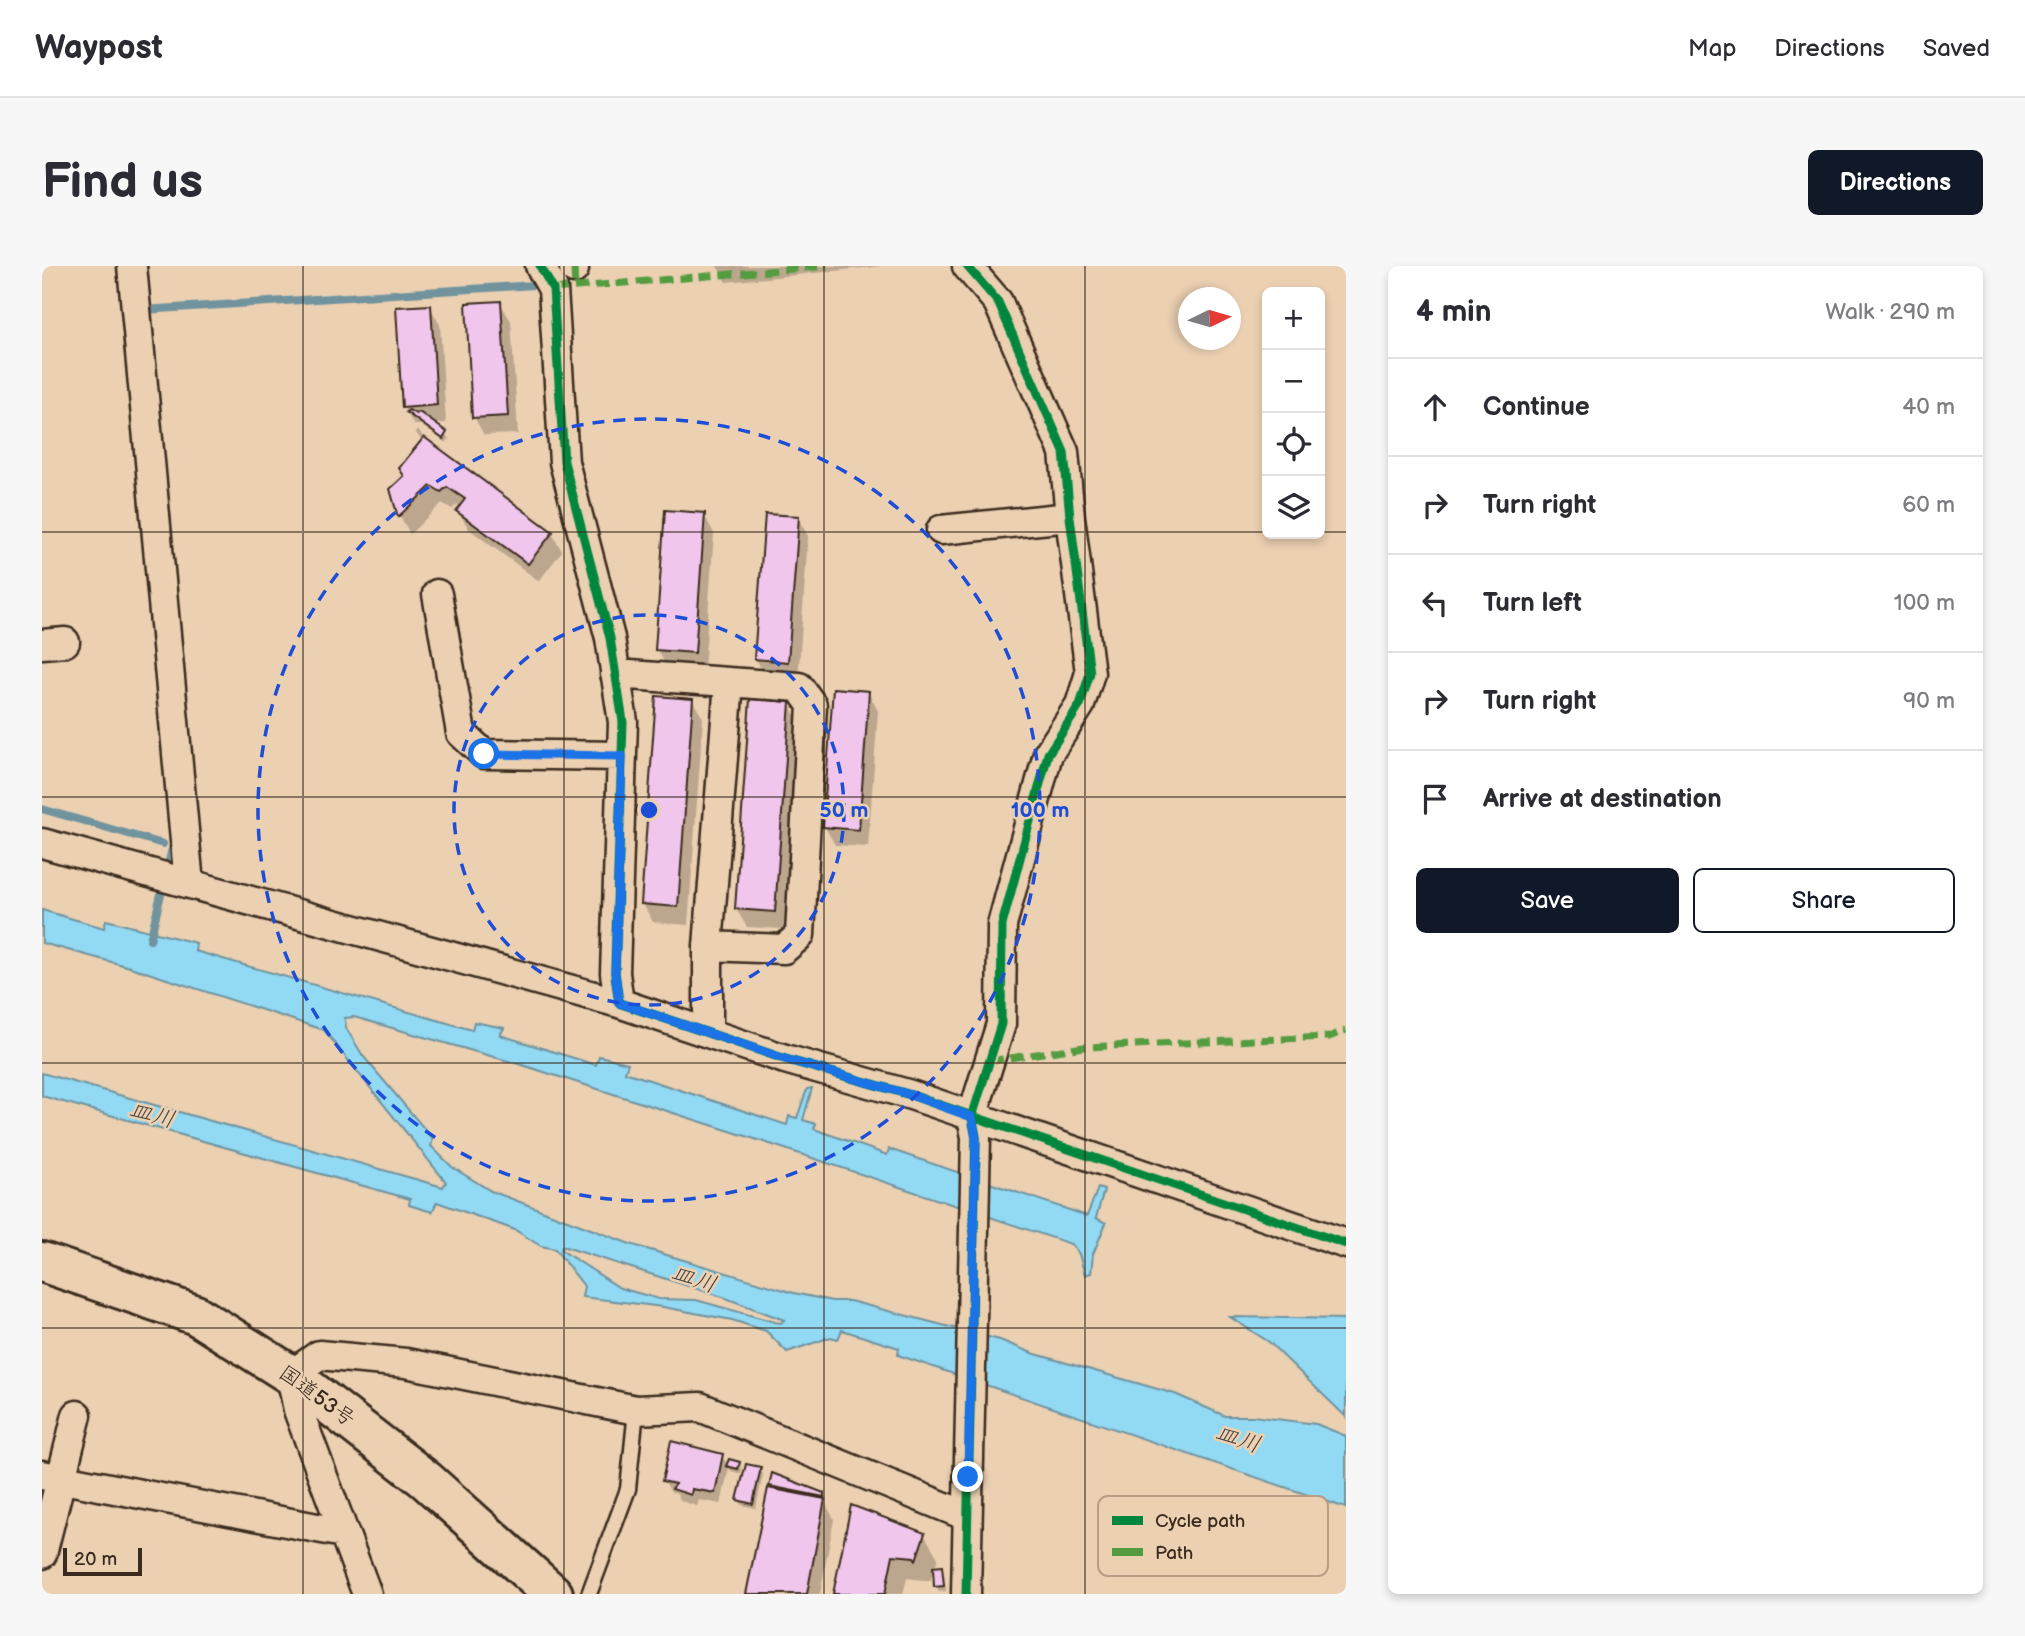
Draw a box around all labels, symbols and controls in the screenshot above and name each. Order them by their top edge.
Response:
text: Waypost [35,28,163,68]
text: Map [1688,34,1736,63]
text: Directions [1774,34,1885,63]
text: Saved [1923,34,1990,63]
button: Directions [1808,150,1983,215]
text: Find us [42,153,203,212]
north arrow [1178,287,1241,350]
map controls [1262,287,1325,539]
button: + [1262,287,1325,350]
text: 4 min [1416,294,1491,330]
text: Walk · 290 m [1825,298,1955,326]
button: − [1262,350,1325,413]
icon: ahead [1416,388,1454,426]
text: Continue [1483,392,1590,423]
text: 40 m [1902,393,1955,421]
button: locate [1262,413,1325,476]
button: layers [1262,476,1325,539]
icon: right [1416,486,1454,524]
text: Turn right [1483,490,1596,521]
text: 60 m [1902,491,1955,519]
icon: left [1416,584,1454,622]
text: Turn left [1483,588,1582,619]
text: 100 m [1894,589,1955,617]
icon: right [1416,682,1454,720]
text: Turn right [1483,686,1596,717]
text: 90 m [1903,687,1955,715]
route start [468,738,499,769]
icon: arrive [1416,780,1454,818]
text: Arrive at destination [1483,784,1722,815]
centre of rings [637,798,661,822]
text: 50 m [820,798,868,823]
text: 100 m [1011,798,1069,823]
button: Save [1416,868,1679,933]
button: Share [1693,868,1955,933]
water label: 皿川 [126,1096,178,1134]
water label: 皿川 [668,1259,720,1299]
street label: 国道53号 [274,1360,360,1432]
water label: 皿川 [1212,1419,1264,1459]
route end [952,1461,983,1492]
legend [1098,1496,1328,1576]
text: Cycle path [1155,1510,1245,1533]
text: Path [1155,1542,1193,1565]
scale bar [63,1545,142,1577]
text: 20 m [74,1548,117,1571]

